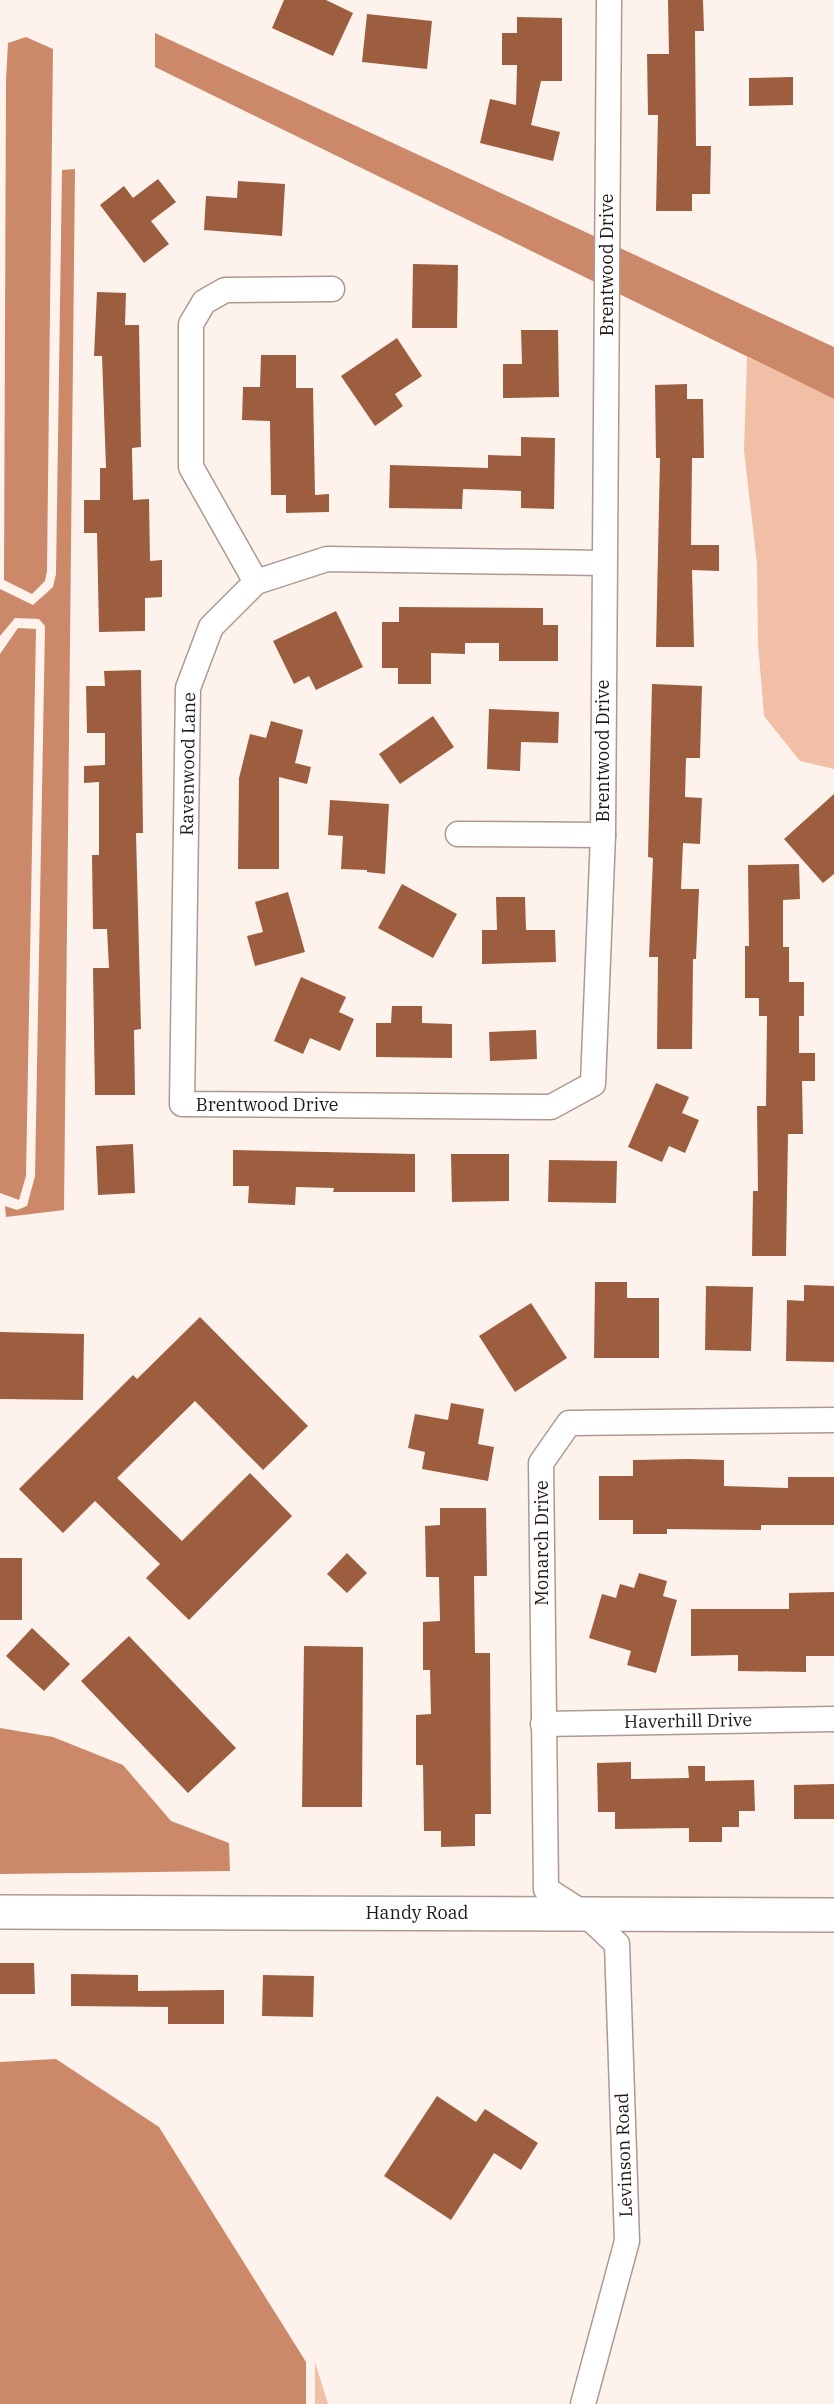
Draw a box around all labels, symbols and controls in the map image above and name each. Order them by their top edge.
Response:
street label: Brentwood Drive [595,194,618,336]
street label: Brentwood Drive [591,680,614,822]
street label: Ravenwood Lane [175,692,200,836]
street label: Brentwood Drive [196,1093,338,1116]
street label: Monarch Drive [530,1480,553,1606]
street label: Haverhill Drive [624,1708,752,1733]
street label: Handy Road [365,1901,469,1924]
street label: Levinson Road [610,2092,637,2218]

